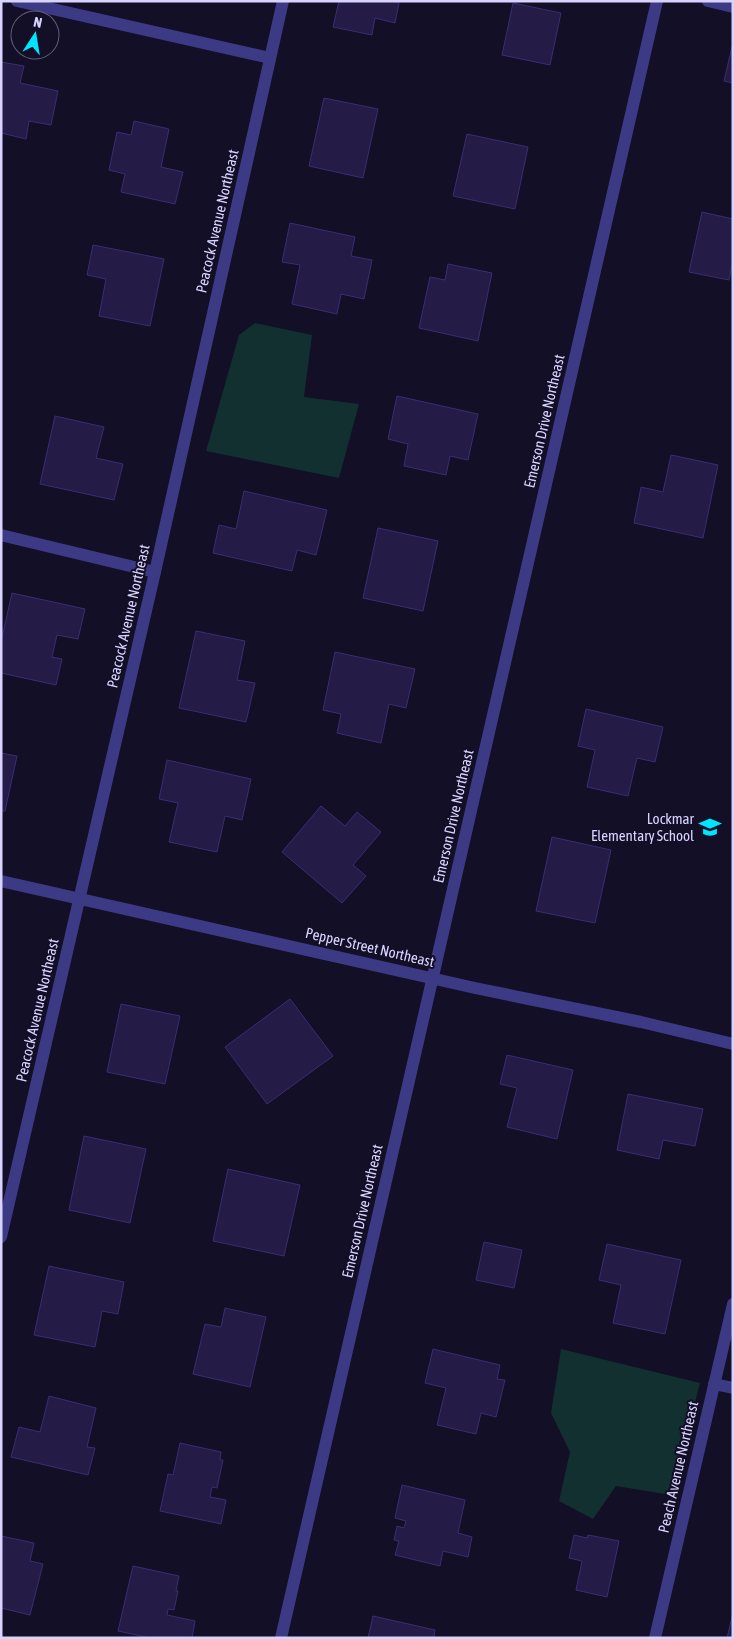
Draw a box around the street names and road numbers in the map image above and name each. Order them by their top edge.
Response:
street label: Peacock Avenue Northeast [192,148,242,294]
street label: Emerson Drive Northeast [520,353,568,489]
street label: Peacock Avenue Northeast [103,543,153,689]
street label: Emerson Drive Northeast [429,748,477,884]
street label: Pepper Street Northeast [304,924,436,970]
street label: Peacock Avenue Northeast [12,937,62,1083]
street label: Emerson Drive Northeast [338,1143,386,1279]
street label: Peach Avenue Northeast [655,1400,701,1534]

